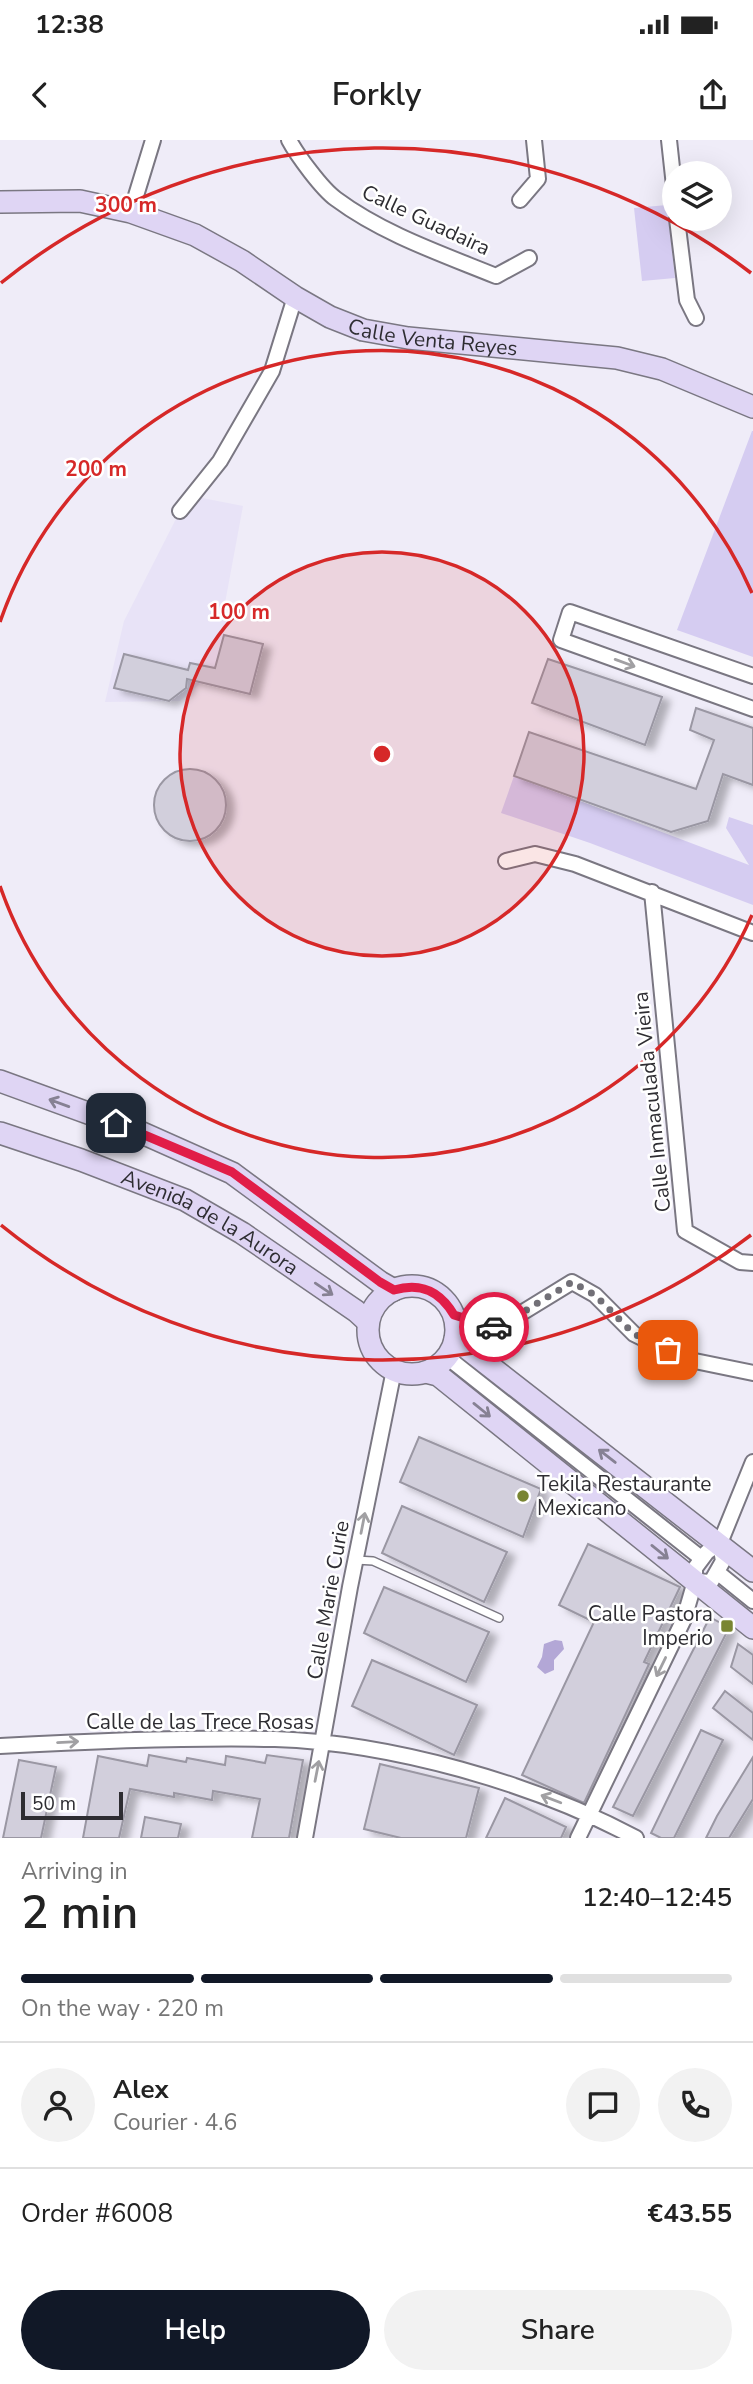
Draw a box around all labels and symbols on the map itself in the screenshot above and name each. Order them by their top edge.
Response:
street label: Calle Guadaira [357,178,495,262]
text: 300 m [95,191,157,219]
street label: Calle Venta Reyes [344,311,519,362]
text: 200 m [65,455,127,483]
text: 100 m [208,598,270,626]
one-way arrow [614,658,636,670]
centre of rings [370,742,394,766]
street label: Calle Inmaculada Vieira [626,990,678,1214]
pin [86,1093,146,1153]
one-way arrow [48,1095,70,1108]
street label: Avenida de la Aurora [117,1163,304,1282]
one-way arrow [314,1282,333,1296]
courier [459,1292,529,1362]
pin [638,1320,698,1380]
one-way arrow [472,1403,490,1418]
one-way arrow [599,1449,617,1464]
place label: Tekila Restaurante Mexicano [537,1470,711,1522]
marker: Tekila Restaurante Mexicano [515,1488,531,1504]
one-way arrow [357,1512,370,1535]
street label: Calle Marie Curie [300,1518,356,1682]
one-way arrow [650,1544,668,1559]
place label: Calle Pastora Imperio [588,1600,713,1652]
marker: Calle Pastora Imperio [719,1618,735,1634]
one-way arrow [654,1656,668,1677]
street label: Calle de las Trece Rosas [86,1708,314,1736]
one-way arrow [56,1736,79,1749]
one-way arrow [311,1760,325,1783]
scale bar [21,1789,122,1821]
one-way arrow [541,1792,563,1805]

